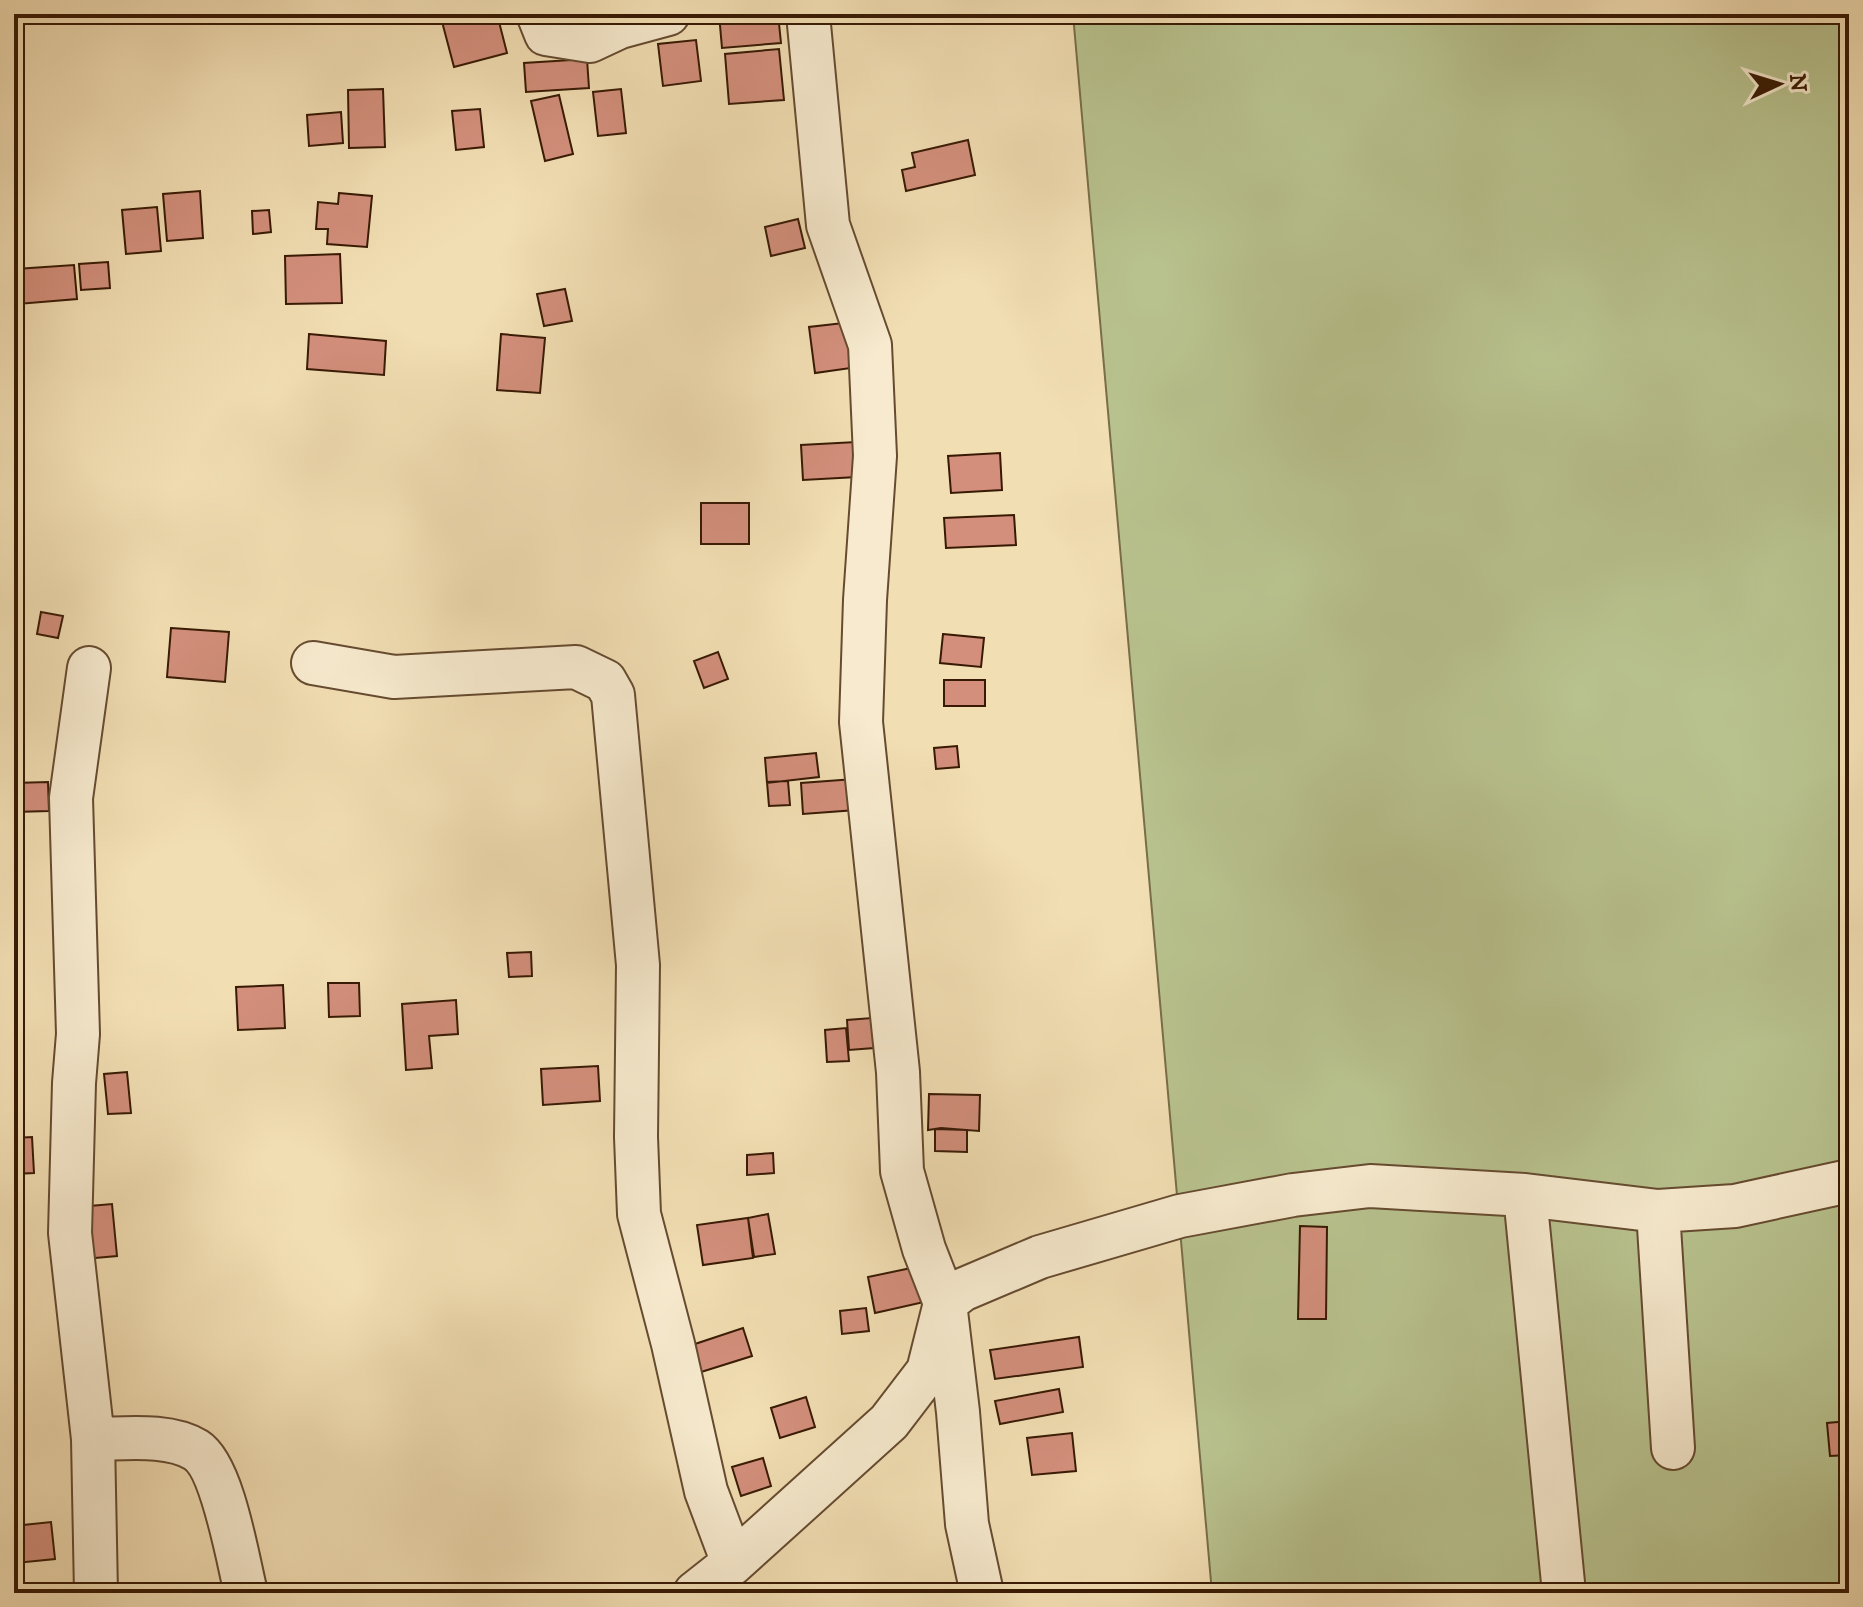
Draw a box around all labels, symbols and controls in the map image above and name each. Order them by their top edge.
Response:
north arrow [1739,44,1819,124]
text: N [1783,73,1812,93]

